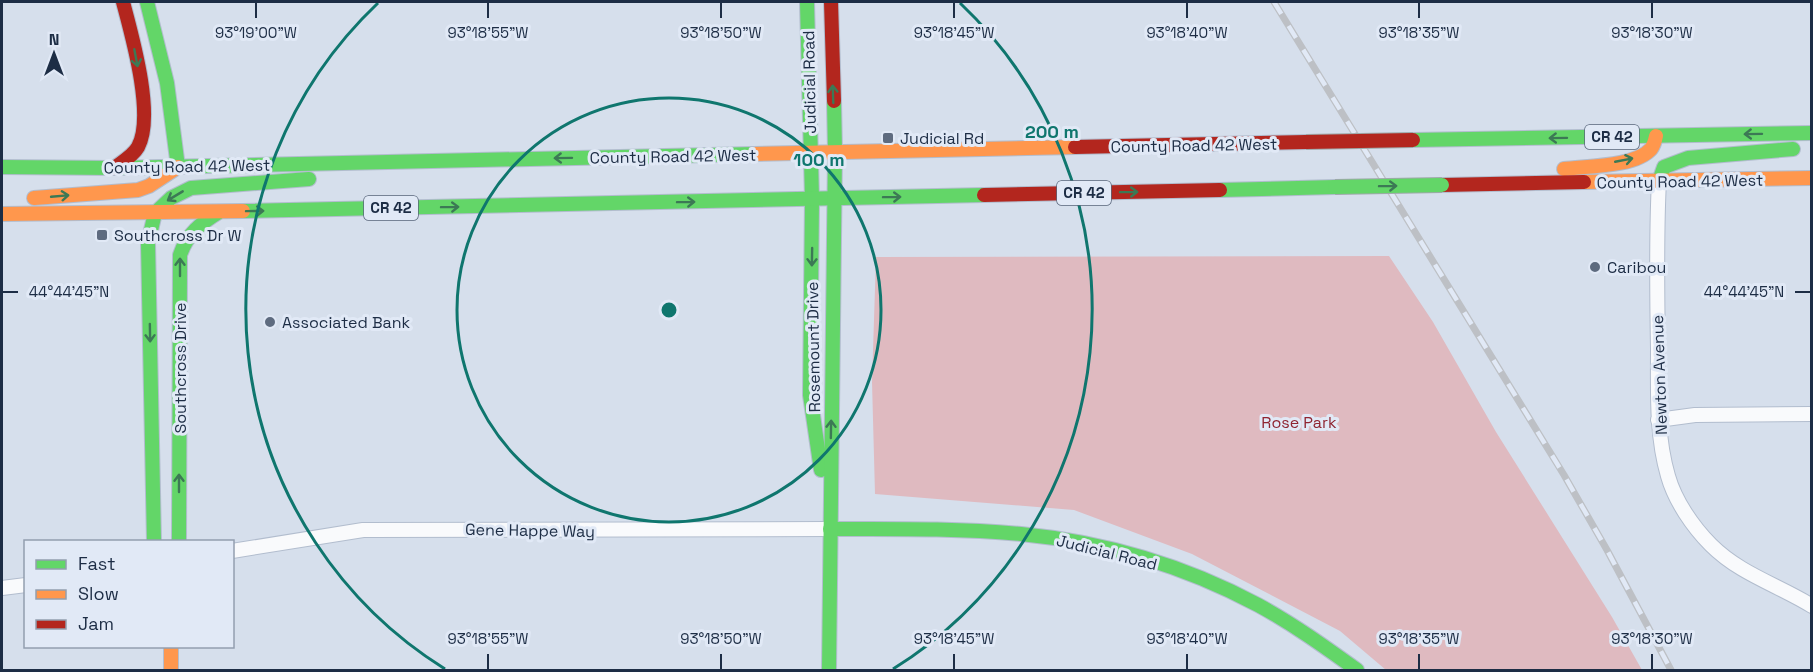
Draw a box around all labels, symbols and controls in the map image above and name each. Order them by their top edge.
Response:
text: 93°19'00"W [215,23,297,42]
text: 93°18'55"W [448,23,528,42]
text: 93°18'50"W [680,23,762,42]
text: 93°18'45"W [914,23,994,42]
text: 93°18'40"W [1146,23,1228,42]
text: 93°18'35"W [1379,23,1459,42]
text: 93°18'30"W [1611,23,1693,42]
north arrow [24,24,84,84]
text: N [49,29,59,50]
street label: Judicial Road [798,30,821,134]
one-way arrow [131,48,142,68]
one-way arrow [828,84,839,104]
text: 200 m [1025,120,1079,143]
road number: CR 42 [1585,125,1639,149]
place label: Judicial Rd [900,128,984,149]
one-way arrow [1744,128,1764,140]
marker: Judicial Rd [881,131,895,145]
one-way arrow [1549,132,1569,144]
street label: County Road 42 West [1110,134,1278,157]
street label: County Road 42 West [589,145,757,168]
text: 100 m [793,148,845,171]
one-way arrow [554,153,574,164]
one-way arrow [1614,154,1634,165]
street label: County Road 42 West [103,155,271,178]
street label: County Road 42 West [1596,170,1764,193]
one-way arrow [1378,180,1398,192]
road number: CR 42 [1057,181,1111,205]
one-way arrow [1119,186,1139,197]
one-way arrow [167,190,184,202]
one-way arrow [49,191,69,202]
one-way arrow [882,192,902,203]
road number: CR 42 [364,196,418,220]
one-way arrow [675,196,695,207]
one-way arrow [440,201,460,213]
one-way arrow [245,205,265,217]
place label: Southcross Dr W [114,225,241,246]
marker: Southcross Dr W [95,228,109,242]
one-way arrow [806,247,817,267]
place label: Caribou [1607,257,1666,278]
one-way arrow [174,258,186,278]
marker: Caribou [1588,260,1602,274]
street label: Rosemount Drive [802,281,825,413]
text: 44°44'45"N [29,282,109,301]
text: 44°44'45"N [1704,282,1784,301]
centre of rings [659,300,679,320]
street label: Southcross Drive [170,302,191,434]
place label: Associated Bank [282,312,411,333]
marker: Associated Bank [263,315,277,329]
street label: Newton Avenue [1647,315,1672,435]
one-way arrow [144,323,156,343]
park label: Rose Park [1261,412,1337,433]
one-way arrow [825,419,837,439]
one-way arrow [173,474,185,494]
street label: Gene Happe Way [465,519,595,542]
street label: Judicial Road [1054,530,1159,575]
legend [24,540,234,648]
text: Fast [78,552,115,575]
text: Slow [78,582,119,605]
text: Jam [78,612,114,635]
text: 93°18'55"W [448,629,528,648]
text: 93°18'50"W [680,629,762,648]
text: 93°18'45"W [914,629,994,648]
text: 93°18'40"W [1146,629,1228,648]
text: 93°18'35"W [1379,629,1459,648]
text: 93°18'30"W [1611,629,1693,648]

